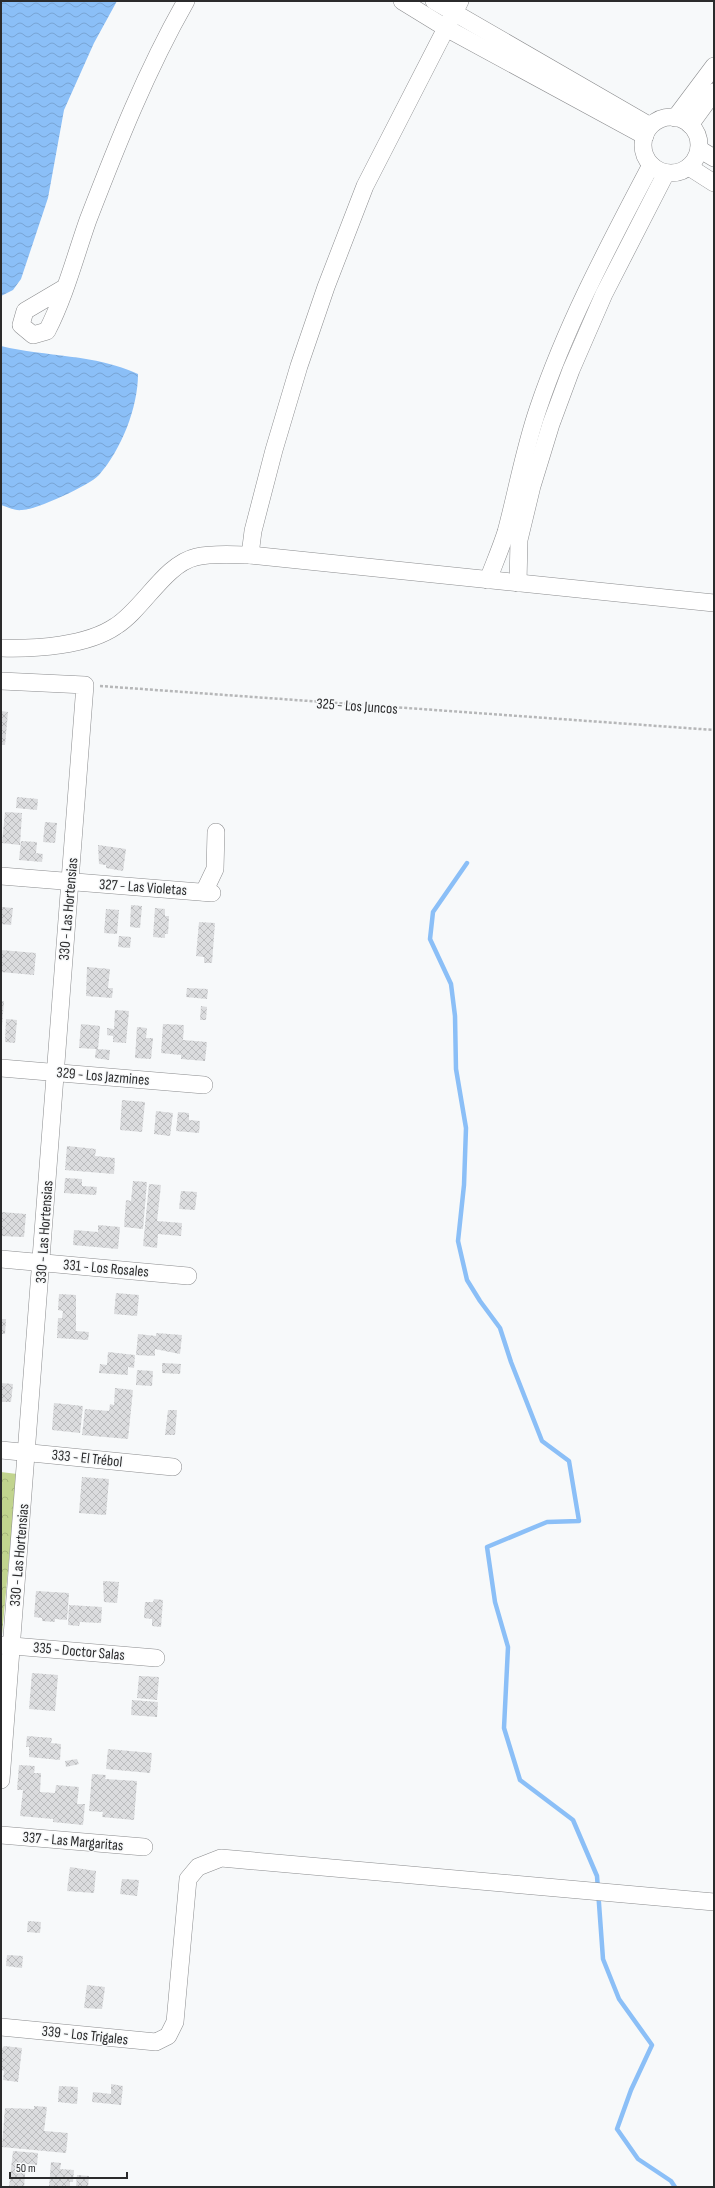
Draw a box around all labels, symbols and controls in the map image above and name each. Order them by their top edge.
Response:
street label: 325 - Los Juncos [316,694,398,719]
street label: 330 - Las Hortensias [55,857,82,961]
street label: 327 - Las Violetas [98,875,188,900]
street label: 329 - Los Jazmines [56,1063,150,1090]
street label: 330 - Las Hortensias [31,1180,58,1284]
street label: 331 - Los Rosales [62,1255,150,1282]
street label: 333 - El Trébol [51,1445,123,1472]
street label: 330 - Las Hortensias [6,1503,33,1607]
street label: 335 - Doctor Salas [32,1638,126,1665]
street label: 337 - Las Margaritas [22,1828,124,1855]
street label: 339 - Los Trigales [41,2022,129,2049]
scale bar [10,2154,127,2180]
text: 50 m [16,2161,36,2176]

